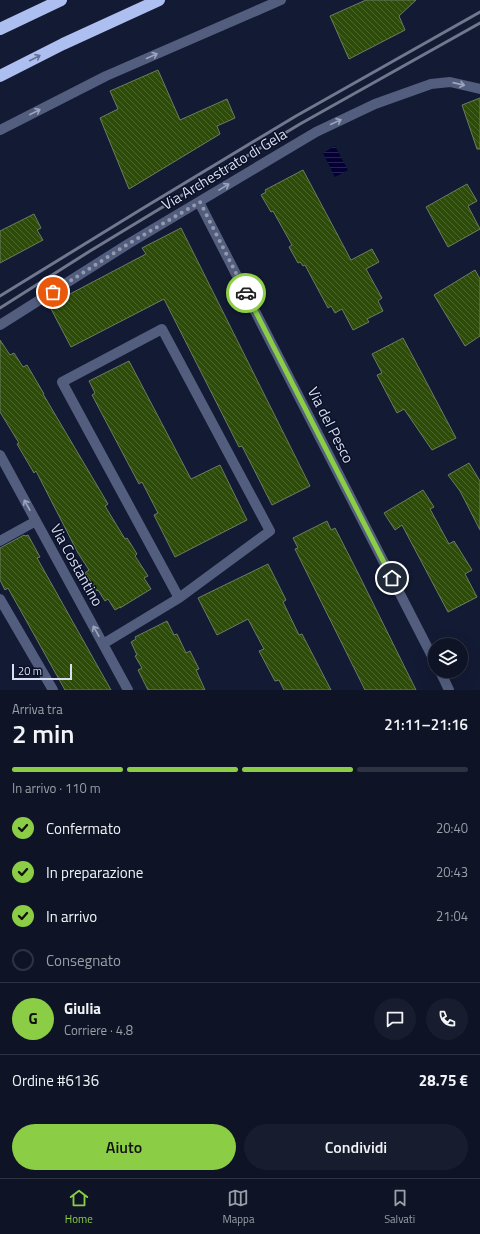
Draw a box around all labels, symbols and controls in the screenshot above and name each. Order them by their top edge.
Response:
one-way arrow [146,52,158,59]
one-way arrow [29,54,41,61]
one-way arrow [452,81,465,89]
one-way arrow [29,108,41,116]
one-way arrow [330,118,342,125]
street label: Via Archestrato di Gela [157,122,292,216]
one-way arrow [218,183,230,191]
courier [226,273,266,313]
pin [36,275,70,309]
icon: bag [42,281,64,303]
icon: car [235,282,257,304]
street label: Via del Pesco [302,383,360,467]
one-way arrow [23,499,30,511]
street label: Via Costantino [45,520,109,610]
pin [375,561,409,595]
icon: home [381,567,403,589]
one-way arrow [91,625,99,637]
map controls [428,638,468,678]
button: layers [428,638,468,678]
scale bar [12,662,72,681]
text: 20 m [18,663,42,679]
text: Arriva tra [12,699,63,719]
text: 21:11–21:16 [384,713,468,736]
text: 2 min [12,714,75,753]
text: In arrivo · 110 m [12,778,101,798]
icon: check [12,817,34,839]
text: Confermato [46,817,121,840]
text: 20:40 [436,818,468,838]
icon: check [12,861,34,883]
text: In preparazione [46,861,143,884]
text: 20:43 [436,862,468,882]
icon: check [12,905,34,927]
text: In arrivo [46,905,97,928]
text: 21:04 [436,906,468,926]
text: Consegnato [46,949,121,972]
text: Giulia [64,997,101,1020]
button: chat [374,998,416,1040]
button: phone [426,998,468,1040]
text: G [28,1007,38,1030]
text: Corriere · 4.8 [64,1020,133,1040]
text: Ordine #6136 [12,1069,99,1092]
text: 28.75 € [419,1069,468,1092]
button: Aiuto [12,1124,236,1170]
button: Condividi [244,1124,468,1170]
tab: Home [65,1187,93,1227]
tab: Mappa [223,1187,254,1227]
tab: Salvati [384,1187,415,1227]

